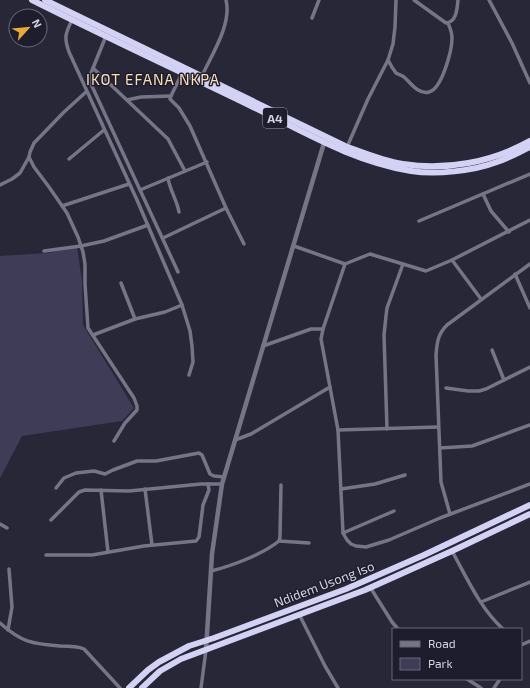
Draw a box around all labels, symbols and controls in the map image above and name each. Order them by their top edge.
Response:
north arrow [8,8,48,48]
text: N [30,17,45,30]
district label: IKOT EFANA NKPA [86,70,220,88]
road number: A4 [263,108,287,128]
street label: Ndidem Usong Iso [272,557,376,611]
legend [392,628,522,680]
text: Road [428,636,456,650]
text: Park [428,656,453,670]

